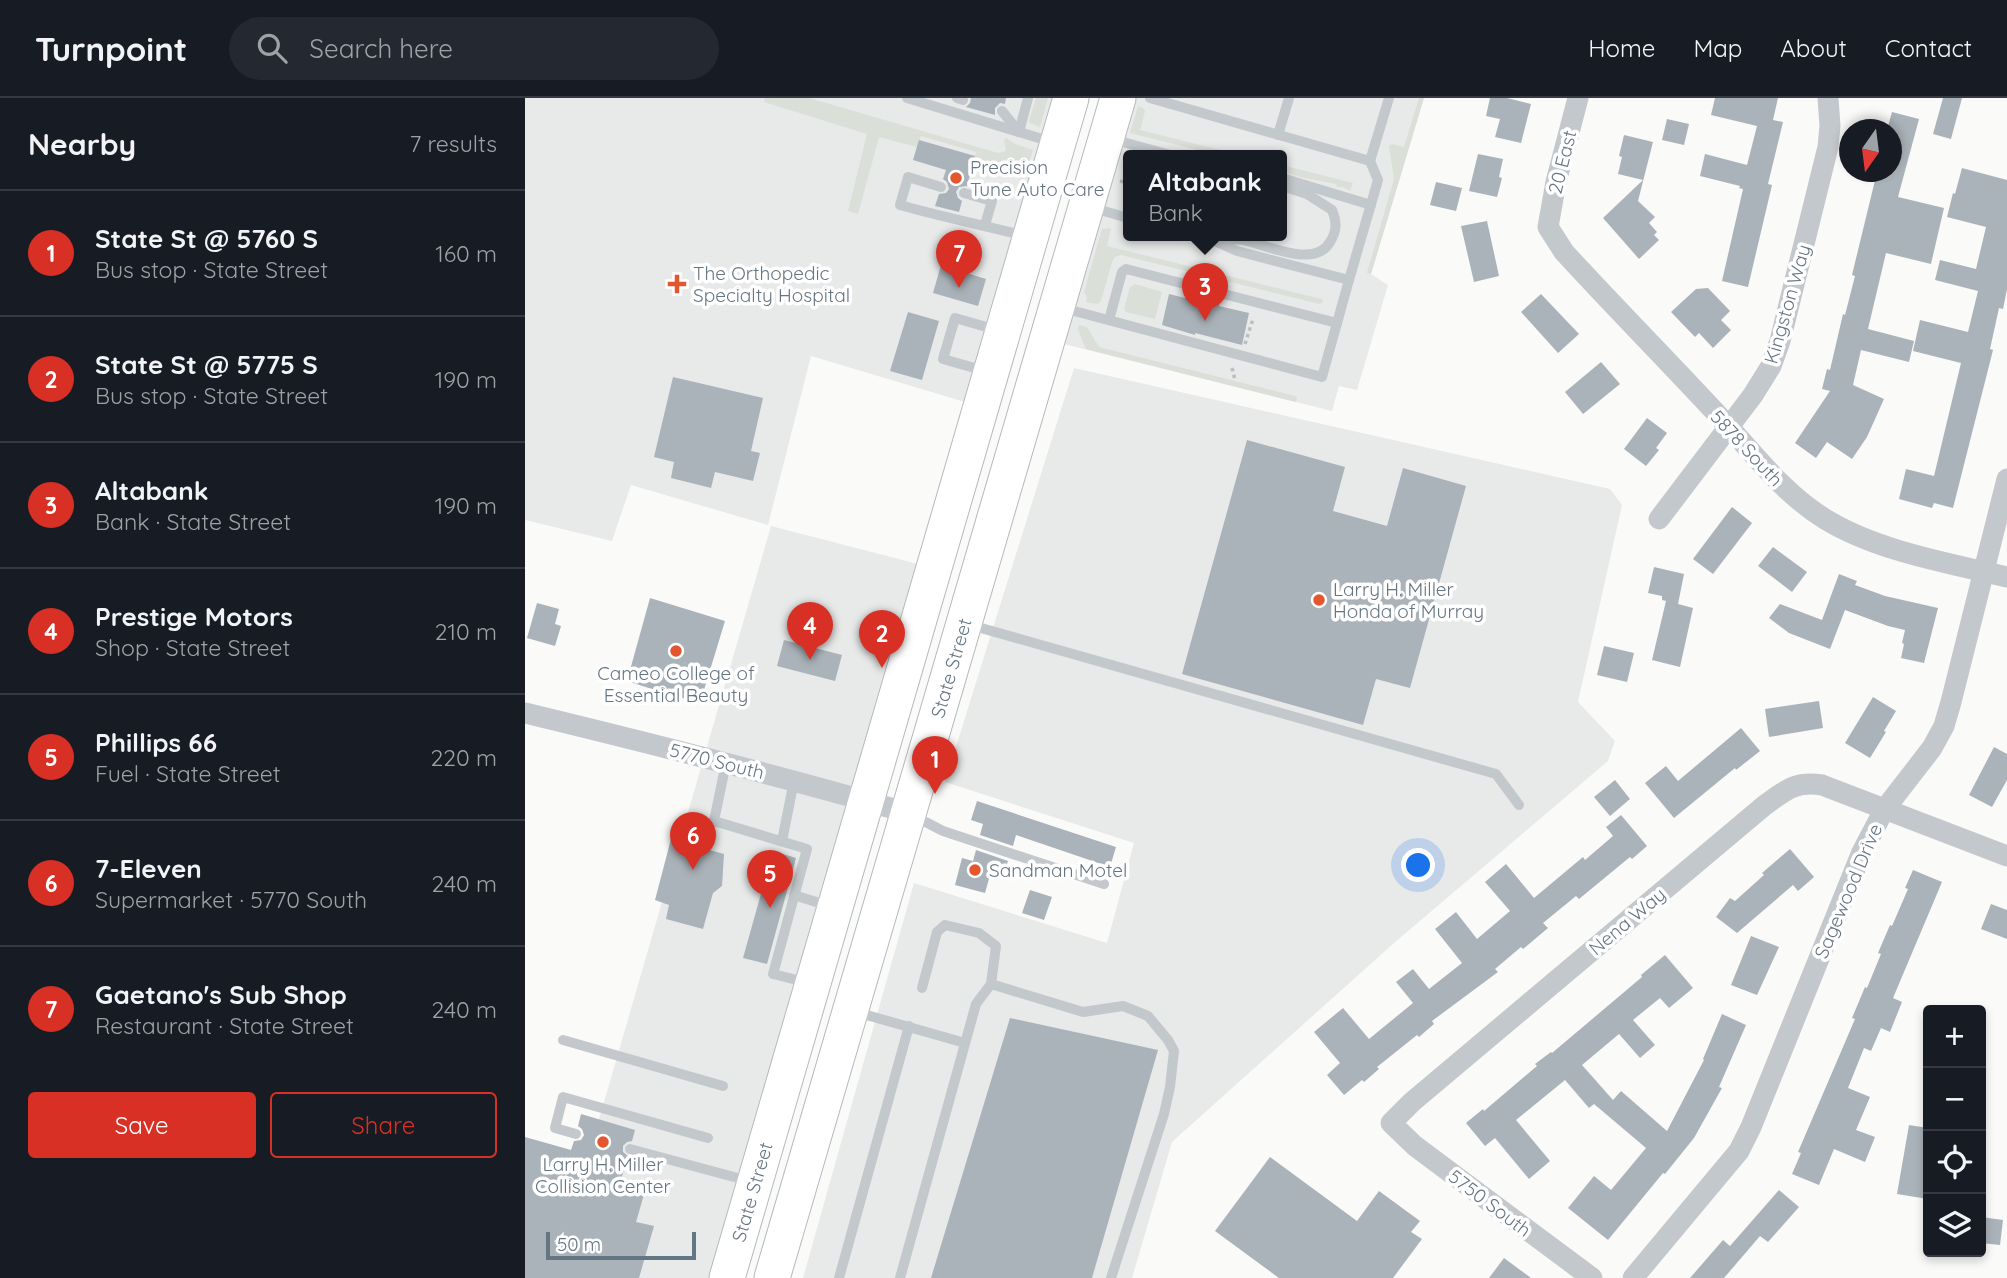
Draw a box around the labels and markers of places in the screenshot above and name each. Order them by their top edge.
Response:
place label: Precision Tune Auto Care [970,155,1104,201]
marker: Precision Tune Auto Care [948,170,964,186]
pin: 7 [936,230,982,288]
place label: The Orthopedic Specialty Hospital [693,261,850,307]
pin: 3 [1182,263,1228,321]
marker: The Orthopedic Specialty Hospital [667,274,687,294]
place label: Larry H. Miller Honda of Murray [1333,577,1484,623]
marker: Larry H. Miller Honda of Murray [1311,592,1327,608]
pin: 4 [787,602,833,660]
pin: 2 [859,610,905,668]
marker: Cameo College of Essential Beauty [668,643,684,659]
place label: Cameo College of Essential Beauty [597,661,755,707]
pin: 1 [912,736,958,794]
pin: 6 [670,812,716,870]
pin: 5 [747,850,793,908]
place label: Sandman Motel [989,858,1127,882]
marker: Sandman Motel [967,862,983,878]
marker: Larry H. Miller Collision Center [595,1134,611,1150]
place label: Larry H. Miller Collision Center [535,1152,672,1198]

